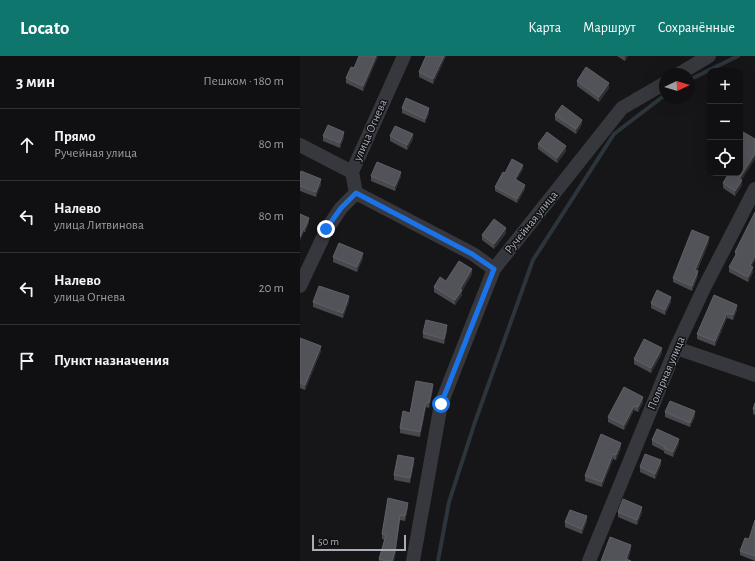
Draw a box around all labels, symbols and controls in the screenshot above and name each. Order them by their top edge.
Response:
text: Locato [20,19,69,38]
text: Карта [528,21,561,35]
text: Маршрут [583,21,636,35]
text: Сохранённые [658,21,735,35]
north arrow [659,68,695,104]
map controls [707,68,743,176]
button: + [707,68,743,104]
text: 3 мин [16,73,55,90]
text: Пешком · 180 m [203,75,284,88]
street label: улица Огнева [351,97,390,164]
button: − [707,104,743,140]
text: Прямо [54,129,96,144]
icon: ahead [16,134,38,156]
text: 80 m [258,138,284,151]
button: locate [707,140,743,176]
text: Ручейная улица [54,147,137,160]
street label: Ручейная улица [502,188,561,256]
text: Налево [54,201,101,216]
icon: left [16,206,38,228]
text: 80 m [258,210,284,223]
text: улица Литвинова [54,219,144,232]
route end [317,220,335,238]
text: Налево [54,273,101,288]
icon: left [16,278,38,300]
text: 20 m [259,282,284,295]
text: улица Огнева [54,291,125,304]
street label: Полярная улица [645,334,688,412]
icon: arrive [16,350,38,372]
text: Пункт назначения [54,353,169,368]
route start [432,395,450,413]
scale bar [312,533,406,552]
text: 50 m [318,536,339,547]

